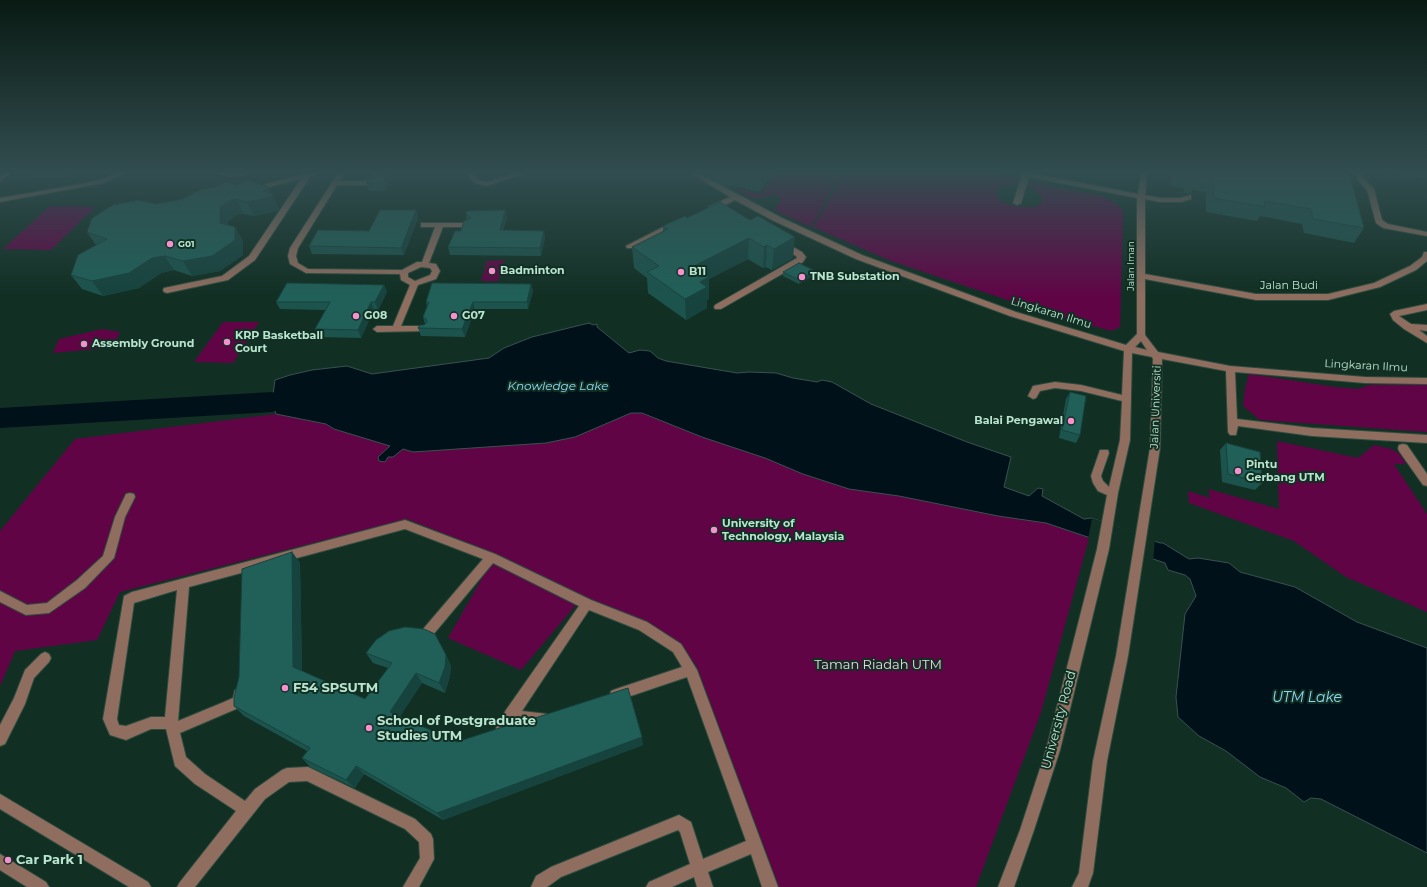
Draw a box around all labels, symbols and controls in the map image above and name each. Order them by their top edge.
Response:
marker: G01 [165,239,175,249]
place label: G01 [178,239,195,249]
street label: Jalan Iman [1126,241,1136,291]
place label: Badminton [500,264,565,278]
place label: B11 [689,265,706,279]
marker: Badminton [487,266,497,276]
marker: B11 [676,267,686,277]
place label: TNB Substation [810,270,899,284]
marker: TNB Substation [797,272,807,282]
street label: Jalan Budi [1260,279,1318,293]
street label: Lingkaran Ilmu [1009,294,1093,332]
place label: G08 [364,309,387,323]
place label: G07 [462,309,485,323]
marker: G08 [351,311,361,321]
marker: G07 [449,311,459,321]
place label: KRP Basketball Court [235,329,323,355]
place label: Assembly Ground [92,337,194,351]
marker: KRP Basketball Court [222,337,232,347]
marker: Assembly Ground [79,339,89,349]
street label: Lingkaran Ilmu [1324,357,1408,375]
street label: Jalan Universiti [1148,365,1164,449]
water label: Knowledge Lake [508,379,608,393]
place label: Balai Pengawal [974,414,1063,428]
marker: Balai Pengawal [1066,416,1076,426]
place label: Pintu Gerbang UTM [1246,458,1325,484]
marker: Pintu Gerbang UTM [1233,466,1243,476]
place label: University of Technology, Malaysia [722,517,844,543]
marker: University of Technology, Malaysia [709,525,719,535]
park label: Taman Riadah UTM [814,657,942,673]
street label: University Road [1038,669,1080,771]
place label: F54 SPSUTM [293,680,378,696]
marker: F54 SPSUTM [280,683,290,693]
water label: UTM Lake [1272,690,1342,706]
place label: School of Postgraduate Studies UTM [377,713,536,744]
marker: School of Postgraduate Studies UTM [364,723,374,733]
place label: Car Park 1 [16,852,83,868]
marker: Car Park 1 [3,855,13,865]

